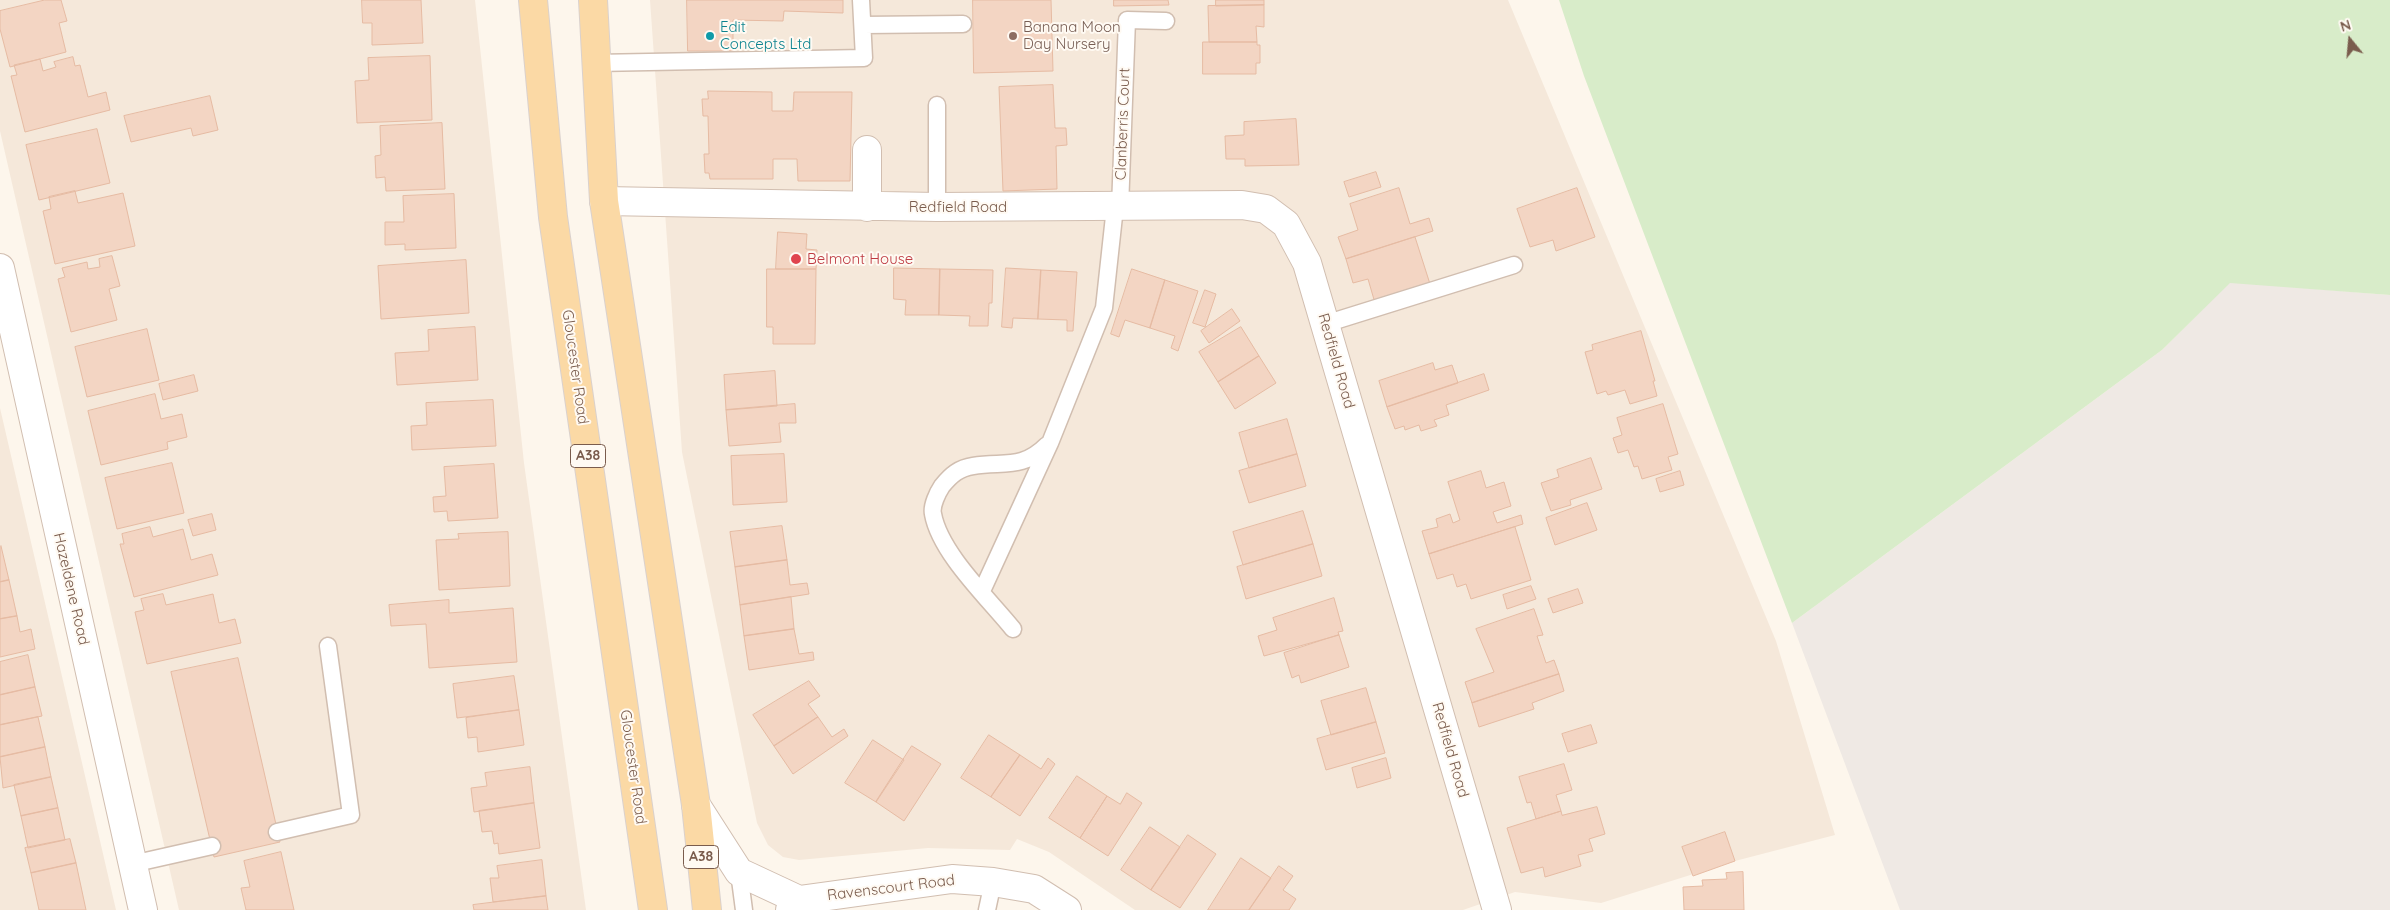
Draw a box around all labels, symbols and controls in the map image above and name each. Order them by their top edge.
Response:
north arrow [2325,15,2375,65]
text: N [2338,16,2353,36]
place label: Edit Concepts Ltd [720,18,811,53]
place label: Banana Moon Day Nursery [1023,18,1121,53]
marker: Edit Concepts Ltd [704,30,716,42]
marker: Banana Moon Day Nursery [1007,30,1019,42]
street label: Clanberris Court [1112,67,1134,181]
street label: Redfield Road [909,198,1007,216]
place label: Belmont House [807,250,913,268]
marker: Belmont House [789,252,803,266]
street label: Gloucester Road [558,309,592,425]
street label: Redfield Road [1314,311,1358,411]
road number: A38 [570,444,606,468]
street label: Hazeldene Road [49,531,93,647]
street label: Redfield Road [1428,700,1472,800]
street label: Gloucester Road [616,709,650,825]
road number: A38 [684,846,718,869]
street label: Ravenscourt Road [826,871,956,905]

